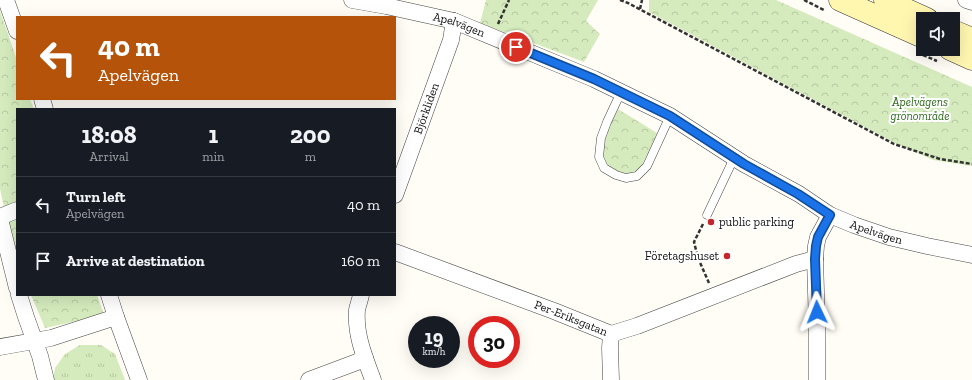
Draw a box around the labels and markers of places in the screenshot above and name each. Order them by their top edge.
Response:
pin [499,30,533,64]
place label: public parking [719,215,794,229]
marker: public parking [706,217,716,227]
place label: Företagshuset [645,249,720,263]
marker: Företagshuset [722,251,732,261]

